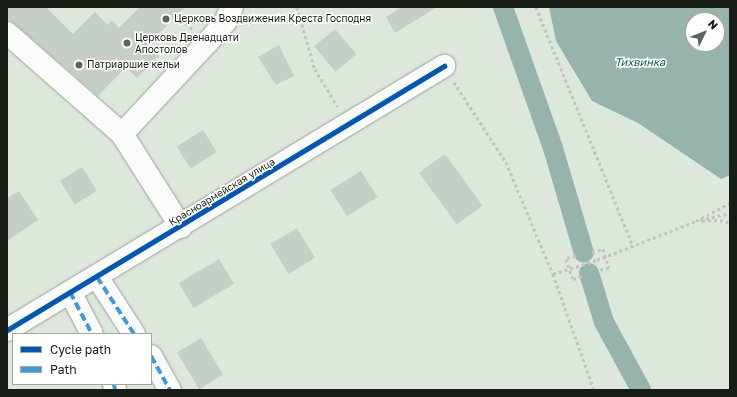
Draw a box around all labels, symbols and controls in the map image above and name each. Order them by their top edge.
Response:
north arrow [685,12,725,52]
place label: Церковь Воздвижения Креста Господня [174,13,371,25]
marker: Церковь Воздвижения Креста Господня [161,14,171,24]
text: N [706,17,721,32]
place label: Церковь Двенадцати Апостолов [135,31,239,54]
marker: Церковь Двенадцати Апостолов [122,38,132,48]
water label: Тихвинка [615,55,665,69]
place label: Патриаршие кельи [87,59,180,71]
marker: Патриаршие кельи [74,60,84,70]
street label: Красноармейская улица [167,156,277,228]
legend [12,333,152,385]
text: Cycle path [50,342,111,357]
text: Path [50,362,77,377]

